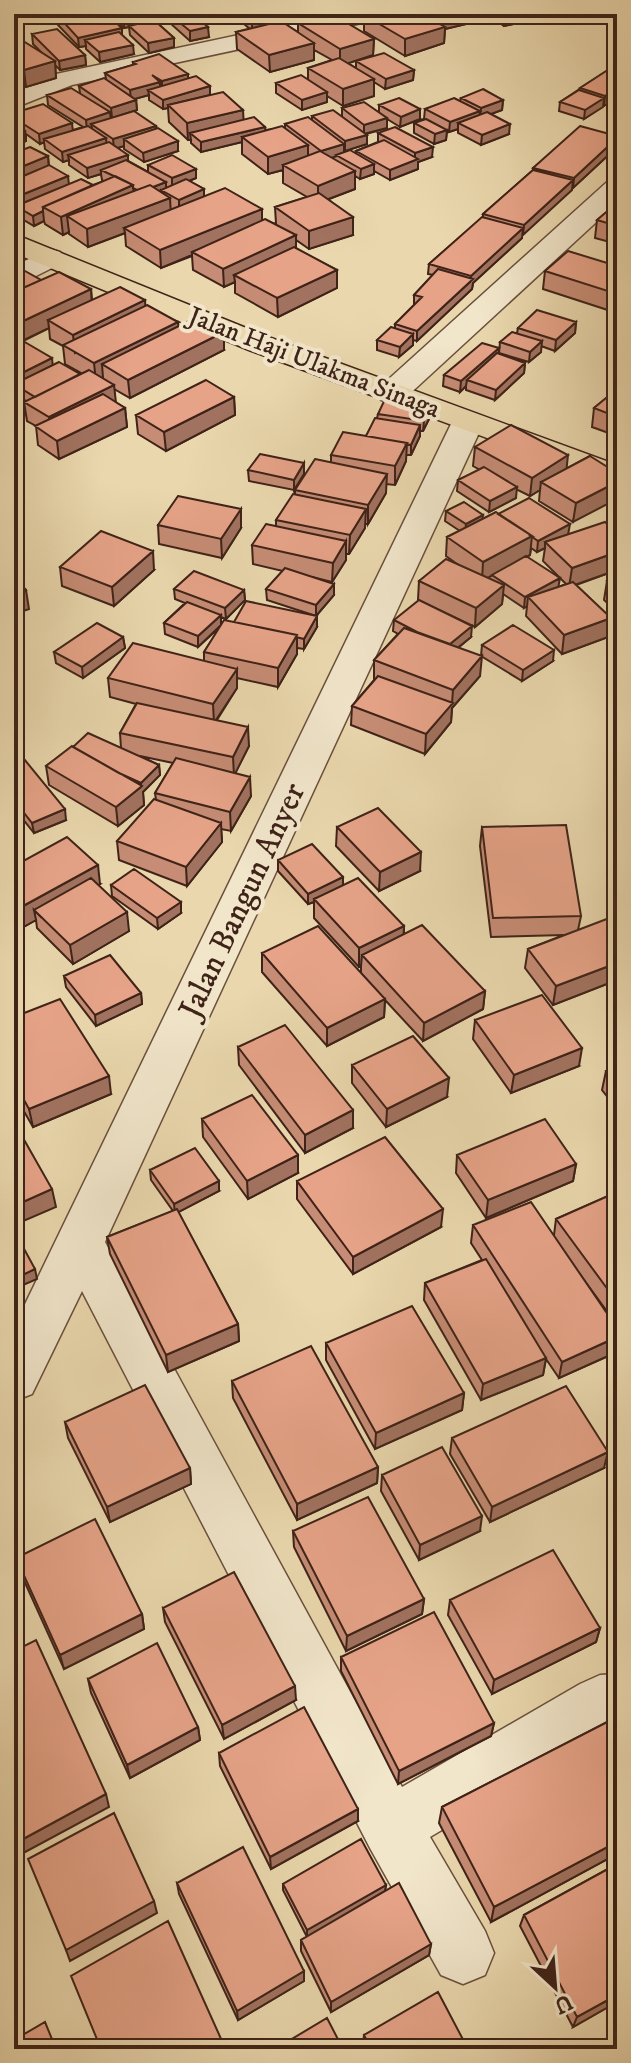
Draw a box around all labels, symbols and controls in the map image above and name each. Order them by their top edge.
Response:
street label: Jalan Haji Ulakma Sinaga [182,299,445,426]
street label: Jalan Bangun Anyer [170,777,315,1028]
north arrow [515,1947,595,2027]
text: U [550,1988,577,2019]

